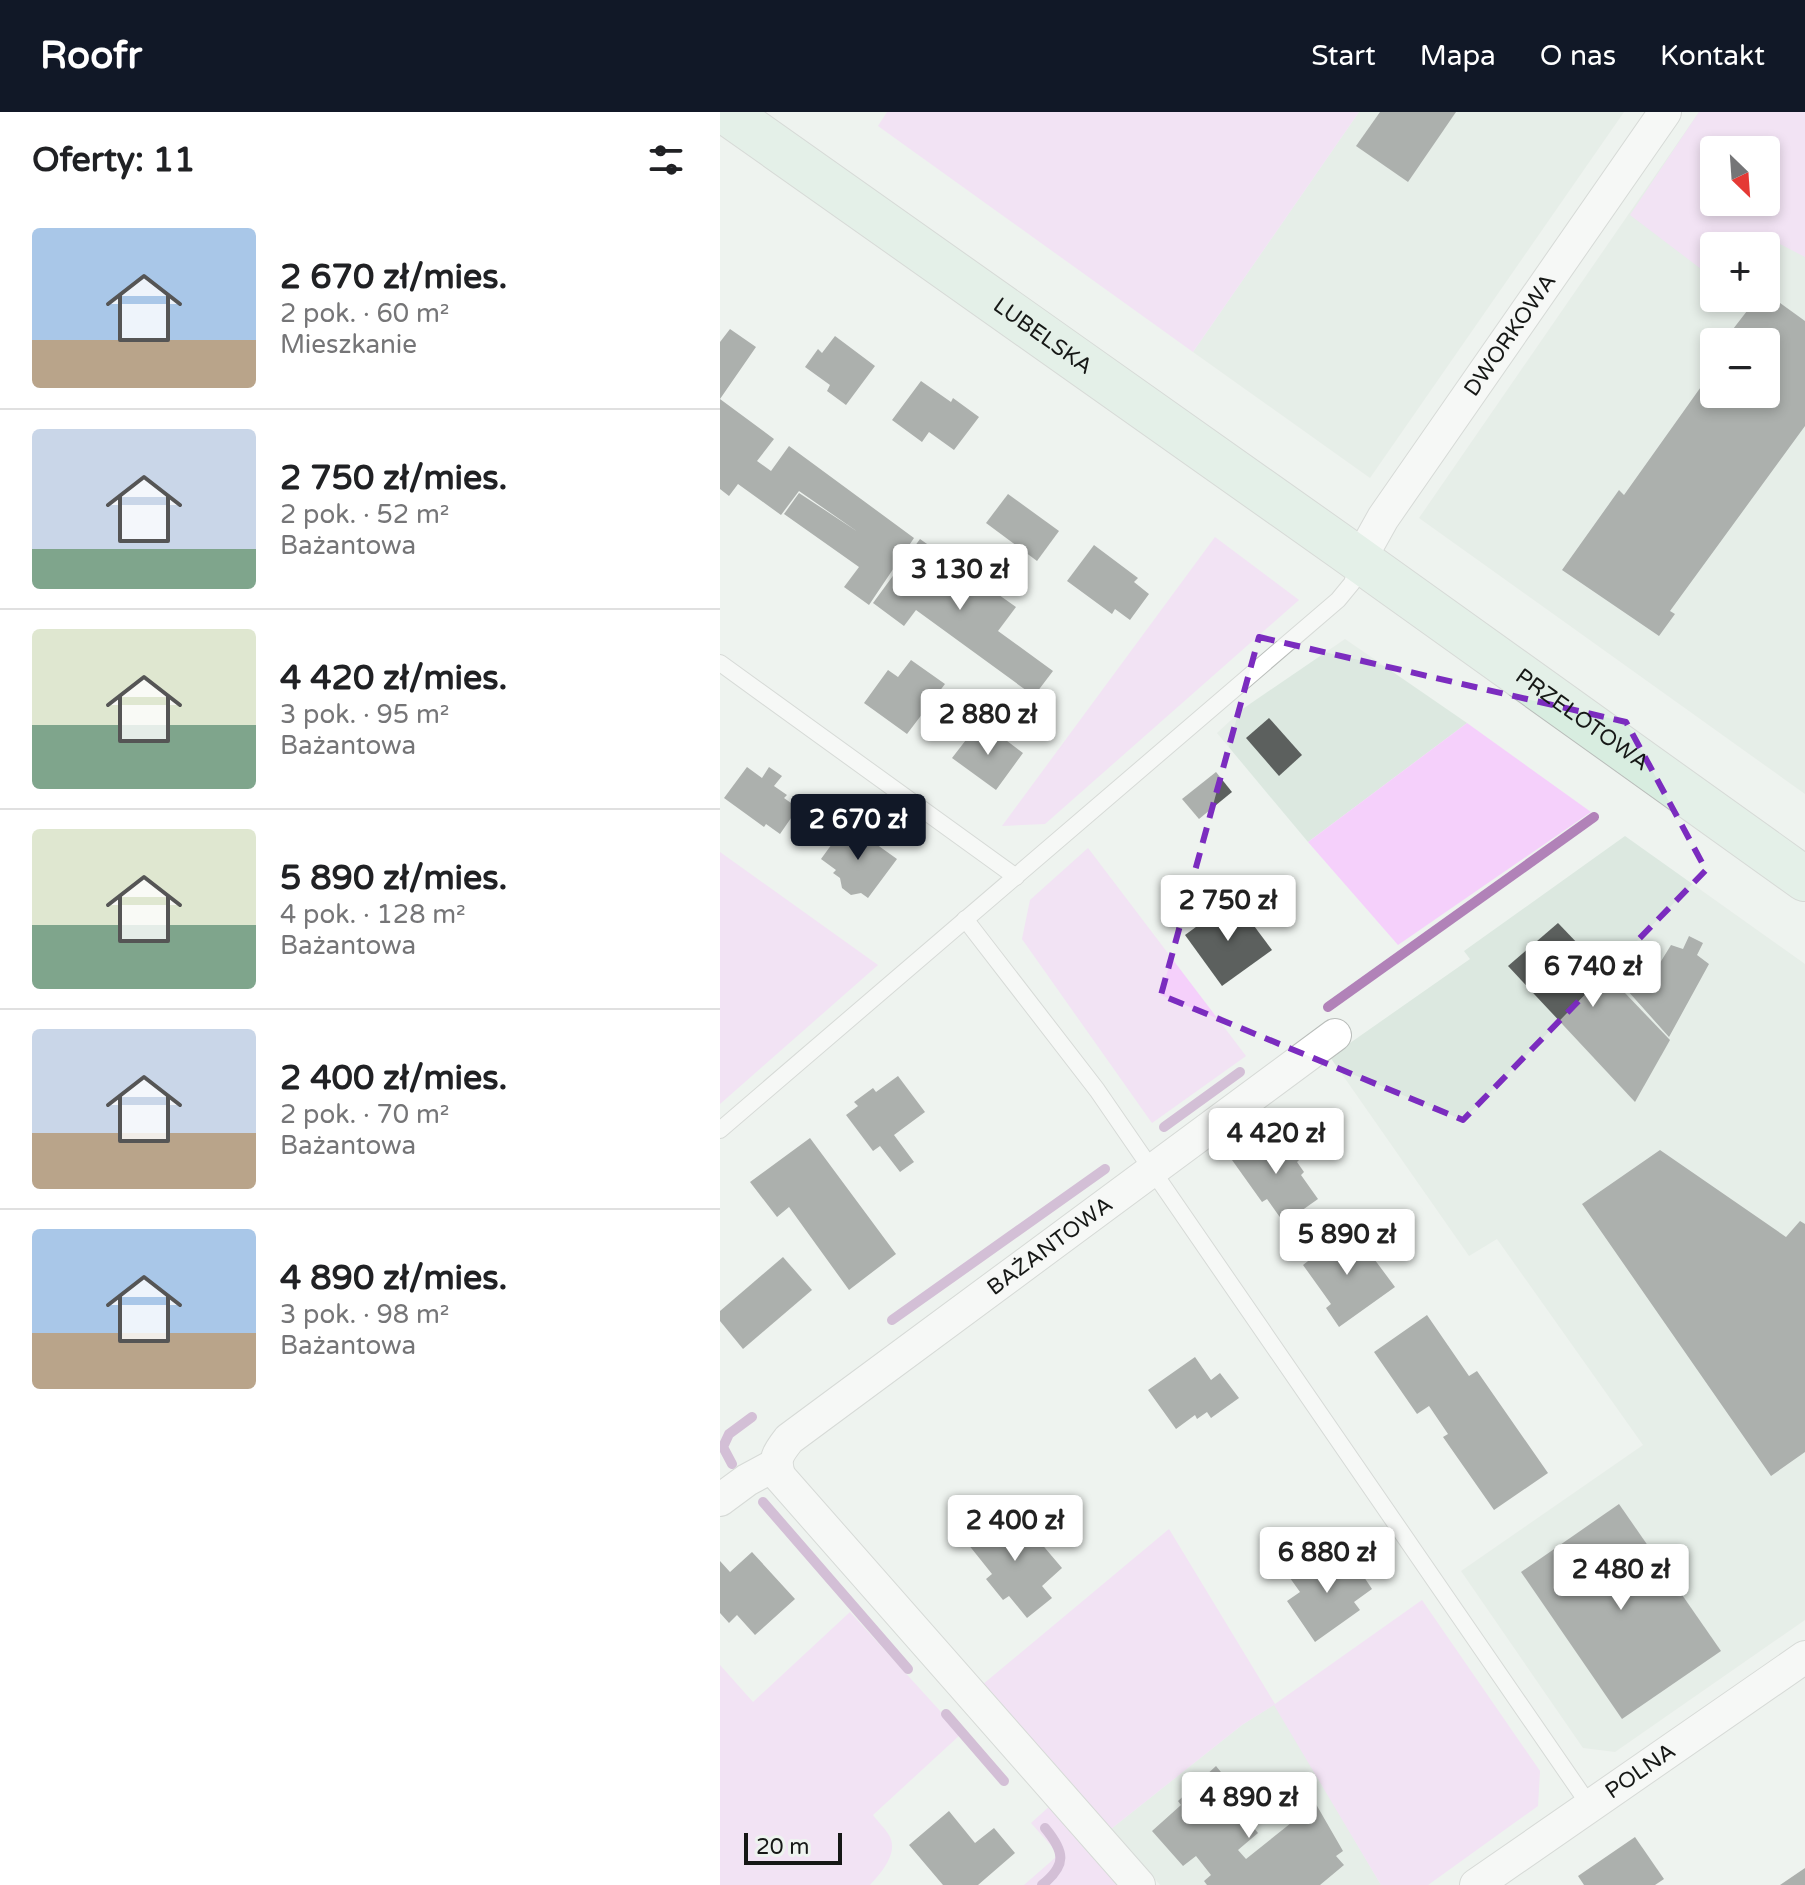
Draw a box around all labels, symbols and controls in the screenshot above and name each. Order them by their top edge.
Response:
text: Roofr [40,33,142,79]
text: Start [1311,39,1376,73]
text: Mapa [1420,39,1496,73]
text: O nas [1540,39,1616,73]
text: Kontakt [1660,39,1765,73]
north arrow [1700,136,1780,216]
map controls [1700,136,1780,408]
icon: filters [644,138,688,182]
text: Oferty: 11 [32,140,195,181]
button: + [1700,232,1780,312]
text: 2 670 zł/mies. [280,257,507,298]
icon: home [96,260,192,356]
street label: DWORKOWA [1459,269,1562,401]
street label: LUBELSKA [988,292,1097,380]
text: 2 pok. · 60 m² [280,298,449,329]
button: − [1700,328,1780,408]
text: Mieszkanie [280,329,417,360]
text: 2 750 zł/mies. [280,458,507,499]
icon: home [96,461,192,557]
text: 2 pok. · 52 m² [280,499,449,530]
text: Bażantowa [280,530,416,561]
pin: 3 130 zł [877,544,1043,612]
text: 3 130 zł [911,554,1009,585]
text: 4 420 zł/mies. [280,658,507,699]
icon: home [96,661,192,757]
street label: PRZELOTOWA [1511,663,1654,776]
pin: 2 880 zł [905,689,1071,757]
text: 3 pok. · 95 m² [280,699,449,730]
text: 2 880 zł [939,699,1037,730]
text: Bażantowa [280,730,416,761]
pin: 2 670 zł [775,794,941,862]
text: 2 670 zł [809,804,907,835]
text: 5 890 zł/mies. [280,858,507,899]
icon: home [96,861,192,957]
pin: 2 750 zł [1145,875,1311,943]
text: 2 750 zł [1179,885,1277,916]
text: 4 pok. · 128 m² [280,899,466,930]
text: Bażantowa [280,930,416,961]
pin: 6 740 zł [1510,941,1676,1009]
text: 6 740 zł [1544,951,1642,982]
text: 2 400 zł/mies. [280,1058,507,1099]
icon: home [96,1061,192,1157]
text: 2 pok. · 70 m² [280,1099,449,1130]
pin: 4 420 zł [1193,1108,1359,1176]
text: 4 420 zł [1227,1118,1325,1149]
text: Bażantowa [280,1130,416,1161]
street label: BAŻANTOWA [982,1191,1118,1301]
pin: 5 890 zł [1264,1209,1430,1277]
text: 5 890 zł [1298,1219,1396,1250]
text: 4 890 zł/mies. [280,1258,507,1299]
icon: home [96,1261,192,1357]
text: 3 pok. · 98 m² [280,1299,449,1330]
text: Bażantowa [280,1330,416,1361]
pin: 2 400 zł [932,1495,1098,1563]
text: 2 400 zł [966,1505,1064,1536]
pin: 6 880 zł [1244,1527,1410,1595]
text: 6 880 zł [1278,1537,1376,1568]
pin: 2 480 zł [1538,1544,1704,1612]
text: 2 480 zł [1572,1554,1670,1585]
street label: POLNA [1600,1738,1680,1804]
pin: 4 890 zł [1166,1772,1332,1840]
text: 4 890 zł [1200,1782,1298,1813]
scale bar [744,1829,842,1865]
text: 20 m [756,1834,810,1860]

